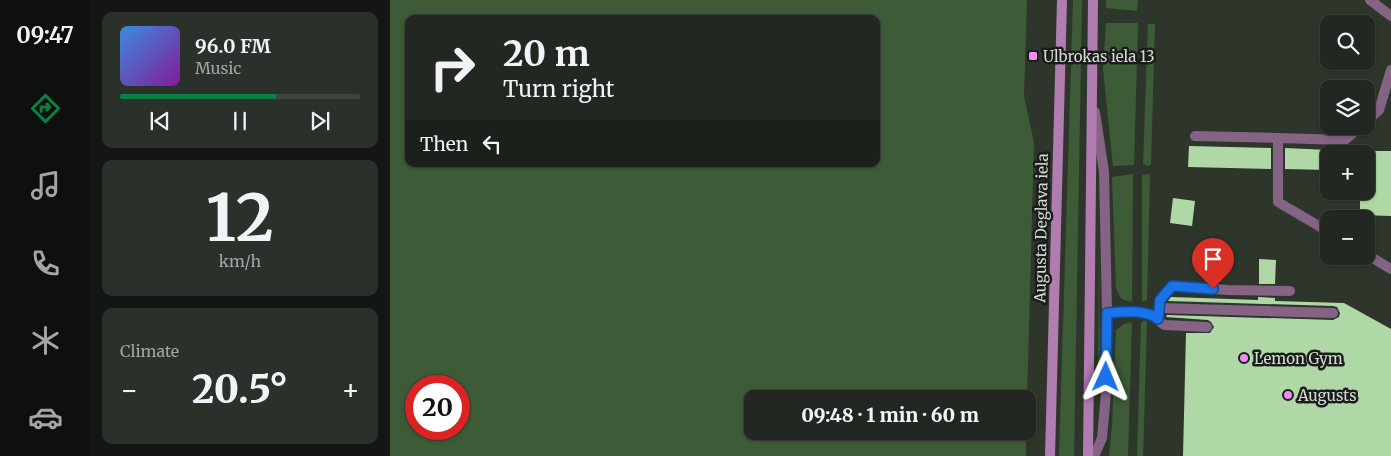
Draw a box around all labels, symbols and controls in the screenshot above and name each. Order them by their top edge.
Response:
map controls [1320,15,1375,265]
button: search [1320,15,1375,70]
text: 09:47 [16,21,74,49]
text: 20 m [503,32,590,76]
text: 96.0 FM [195,34,271,58]
icon: right [420,35,485,100]
place label: Ulbrokas iela 13 [1043,47,1155,66]
marker: Ulbrokas iela 13 [1027,50,1039,62]
text: Music [195,58,241,78]
text: Turn right [503,75,614,103]
button: layers [1320,80,1375,135]
icon: directions [28,91,63,126]
icon: previous [146,107,174,135]
icon: pause [226,107,254,135]
icon: next [306,107,334,135]
icon: left [478,130,506,158]
text: Then [420,132,468,156]
button: + [1320,145,1375,200]
street label: Augusta Deglava iela [1030,153,1052,304]
icon: music [28,168,63,203]
text: 12 [206,177,274,259]
button: − [1320,210,1375,265]
pin [1192,238,1234,289]
icon: arrive [1199,245,1227,273]
icon: phone [28,246,63,281]
text: km/h [219,251,261,271]
icon: climate [28,323,63,358]
text: Climate [120,341,179,361]
place label: Lemon Gym [1254,349,1343,368]
position arrow [1079,350,1131,402]
marker: Lemon Gym [1238,352,1250,364]
text: 20.5° [192,366,288,413]
text: − [120,372,139,408]
text: + [341,372,360,408]
speed limit sign: 20 [405,375,470,440]
place label: Augusts [1297,386,1357,405]
marker: Augusts [1282,389,1294,401]
icon: car [28,400,63,435]
text: 09:48 · 1 min · 60 m [801,403,979,427]

